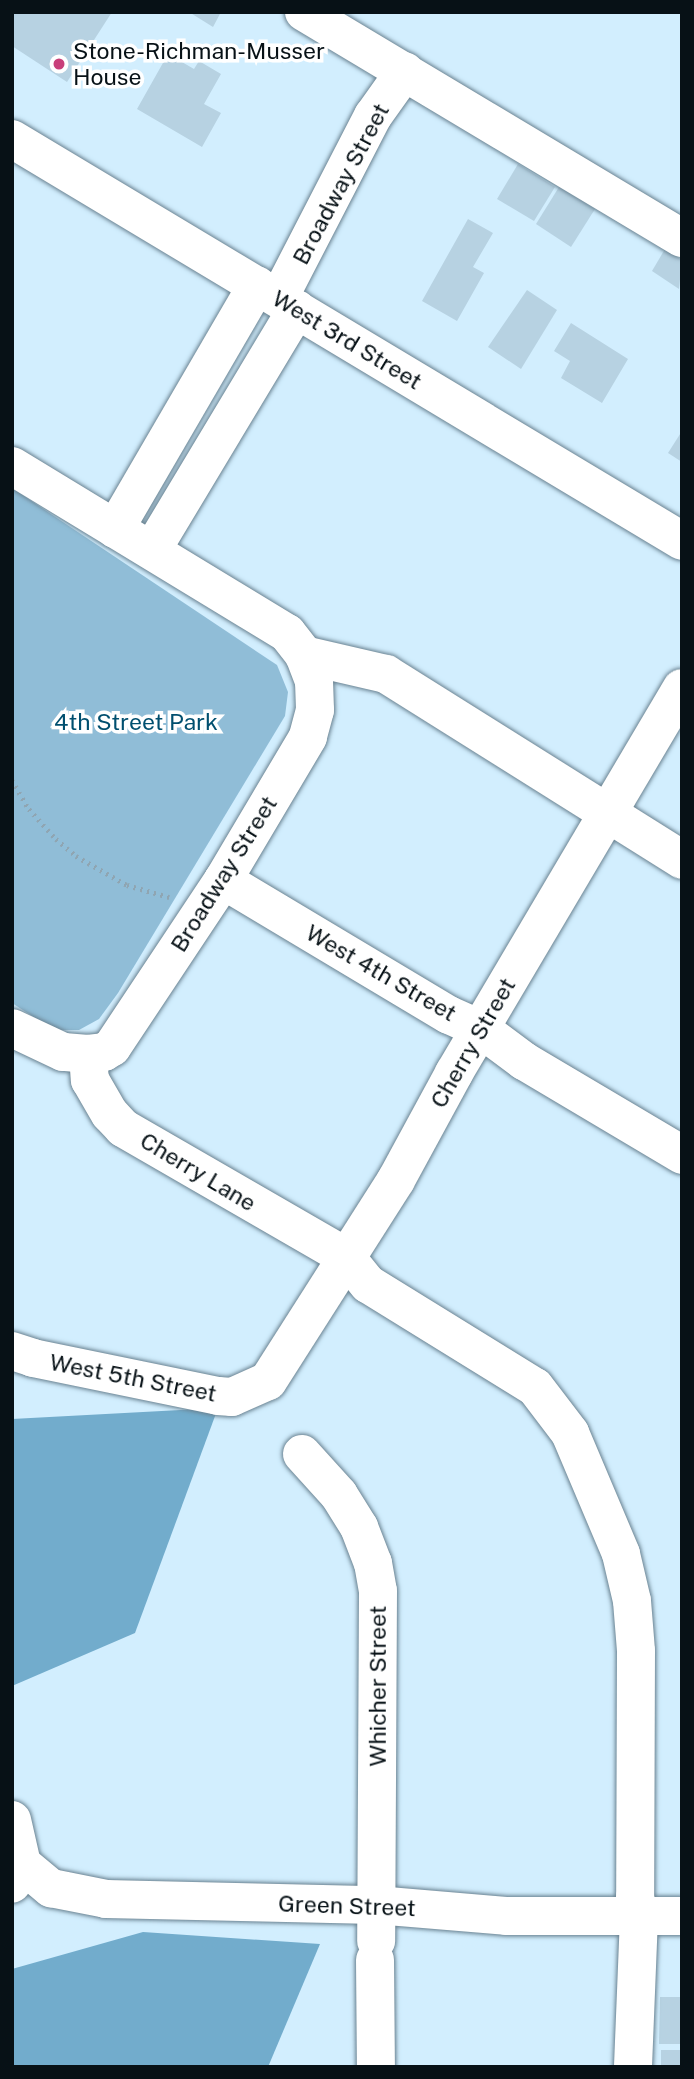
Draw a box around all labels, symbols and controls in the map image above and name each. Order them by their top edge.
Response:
place label: Stone-Richman-Musser House [73,37,325,91]
marker: Stone-Richman-Musser House [51,56,67,72]
street label: Broadway Street [287,99,395,269]
street label: West 3rd Street [267,285,427,395]
park label: 4th Street Park [54,708,218,736]
street label: Broadway Street [165,791,283,957]
street label: West 4th Street [301,919,461,1027]
street label: Cherry Street [425,973,521,1113]
street label: Cherry Lane [135,1127,261,1217]
street label: West 5th Street [47,1348,219,1408]
street label: Whicher Street [364,1605,392,1767]
street label: Green Street [278,1890,416,1922]

